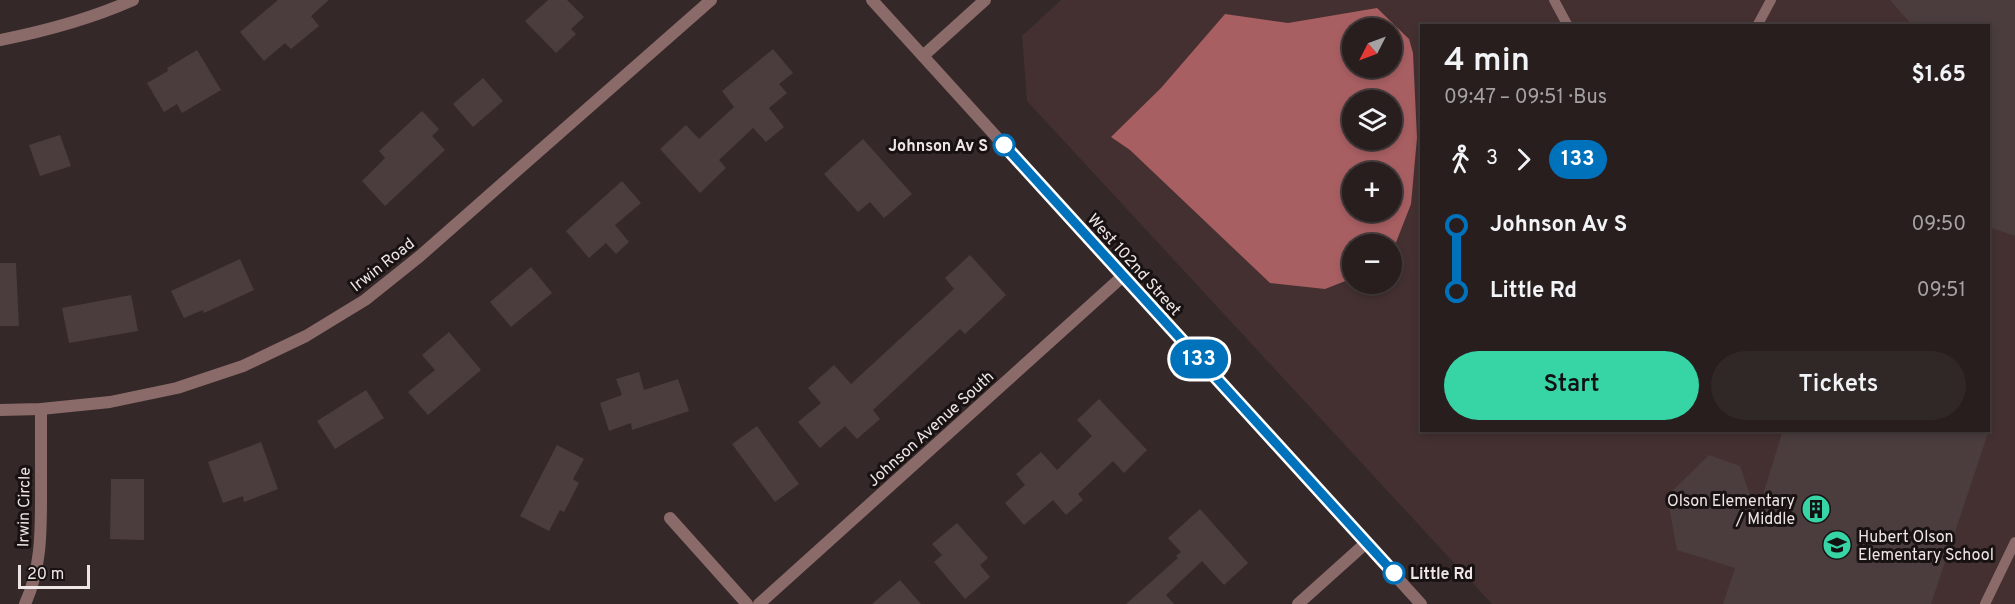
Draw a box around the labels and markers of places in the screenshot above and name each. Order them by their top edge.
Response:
marker: Johnson Av S [993,134,1015,156]
place label: Johnson Av S [888,137,988,157]
place label: Olson Elementary / Middle [1667,492,1795,530]
building icon: Olson Elementary / Middle [1800,493,1832,525]
place label: Hubert Olson Elementary School [1858,528,1994,566]
school or university icon: Hubert Olson Elementary School [1821,529,1853,561]
marker: Little Rd [1383,562,1405,584]
place label: Little Rd [1410,565,1473,585]

